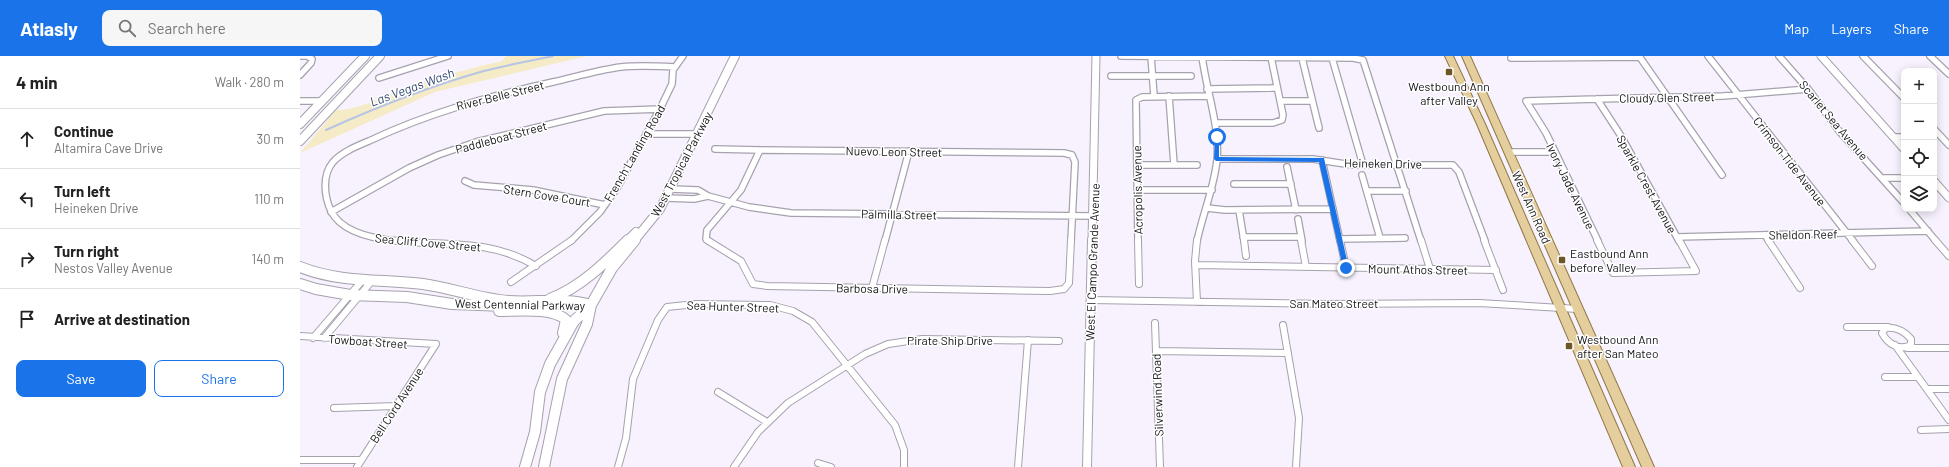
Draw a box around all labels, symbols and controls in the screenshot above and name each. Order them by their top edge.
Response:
search box [102,10,382,46]
text: Atlasly [20,17,78,40]
icon: search [116,17,138,39]
text: Search here [148,19,226,37]
text: Map [1784,20,1809,37]
text: Layers [1831,20,1872,37]
text: Share [1894,20,1929,37]
water label: Las Vegas Wash [368,64,457,110]
marker: Westbound Ann after Valley [1444,67,1454,77]
map controls [1901,68,1937,212]
button: + [1901,68,1937,104]
text: 4 min [16,72,58,92]
text: Walk · 280 m [215,74,284,90]
street label: River Belle Street [455,77,545,113]
street label: Scarlet Sea Avenue [1797,77,1871,163]
place label: Westbound Ann after Valley [1408,79,1490,107]
street label: Cloudy Glen Street [1619,89,1715,105]
street label: French Landing Road [601,102,667,204]
button: − [1901,104,1937,140]
street label: West Tropical Parkway [647,109,715,219]
street label: Crimson Tide Avenue [1751,114,1829,208]
street label: Paddleboat Street [454,118,548,156]
text: Continue [54,122,114,140]
icon: ahead [16,128,38,150]
route start [1208,128,1226,146]
text: 30 m [257,131,284,147]
street label: Sparkle Crest Avenue [1614,132,1680,236]
text: Altamira Cave Drive [54,140,163,156]
button: locate [1901,140,1937,176]
street label: Ivory Jade Avenue [1544,141,1598,231]
street label: Nuevo Leon Street [846,143,942,159]
street label: Acropolis Avenue [1129,145,1145,235]
street label: Heineken Drive [1344,155,1422,171]
street label: West Ann Road [1510,169,1554,245]
button: layers [1901,176,1937,212]
street label: Stern Cove Court [503,181,591,209]
text: Turn left [54,182,110,200]
street label: West El Campo Grande Avenue [1082,183,1102,341]
icon: left [16,188,38,210]
text: 110 m [254,191,284,207]
text: Heineken Drive [54,200,138,216]
street label: Palmilla Street [861,206,937,222]
street label: Sheldon Reef [1768,226,1838,242]
street label: Sea Cliff Cove Street [374,230,482,254]
text: Turn right [54,242,119,260]
place label: Eastbound Ann before Valley [1570,246,1649,274]
icon: right [16,248,38,270]
text: 140 m [252,251,284,267]
marker: Eastbound Ann before Valley [1557,255,1567,265]
route end [1337,259,1355,277]
text: Nestos Valley Avenue [54,260,173,276]
street label: Mount Athos Street [1368,261,1468,277]
street label: Barbosa Drive [836,280,908,296]
street label: West Centennial Parkway [455,296,586,312]
street label: San Mateo Street [1290,296,1378,310]
street label: Sea Hunter Street [686,297,780,315]
icon: arrive [16,308,38,330]
text: Arrive at destination [54,310,190,328]
street label: Towboat Street [328,331,408,351]
place label: Westbound Ann after San Mateo [1577,332,1658,360]
street label: Pirate Ship Drive [907,333,993,347]
marker: Westbound Ann after San Mateo [1564,341,1574,351]
street label: Silverwind Road [1149,353,1165,437]
button: Save [16,360,146,397]
button: Share [154,360,284,397]
street label: Bell Cord Avenue [366,365,426,445]

